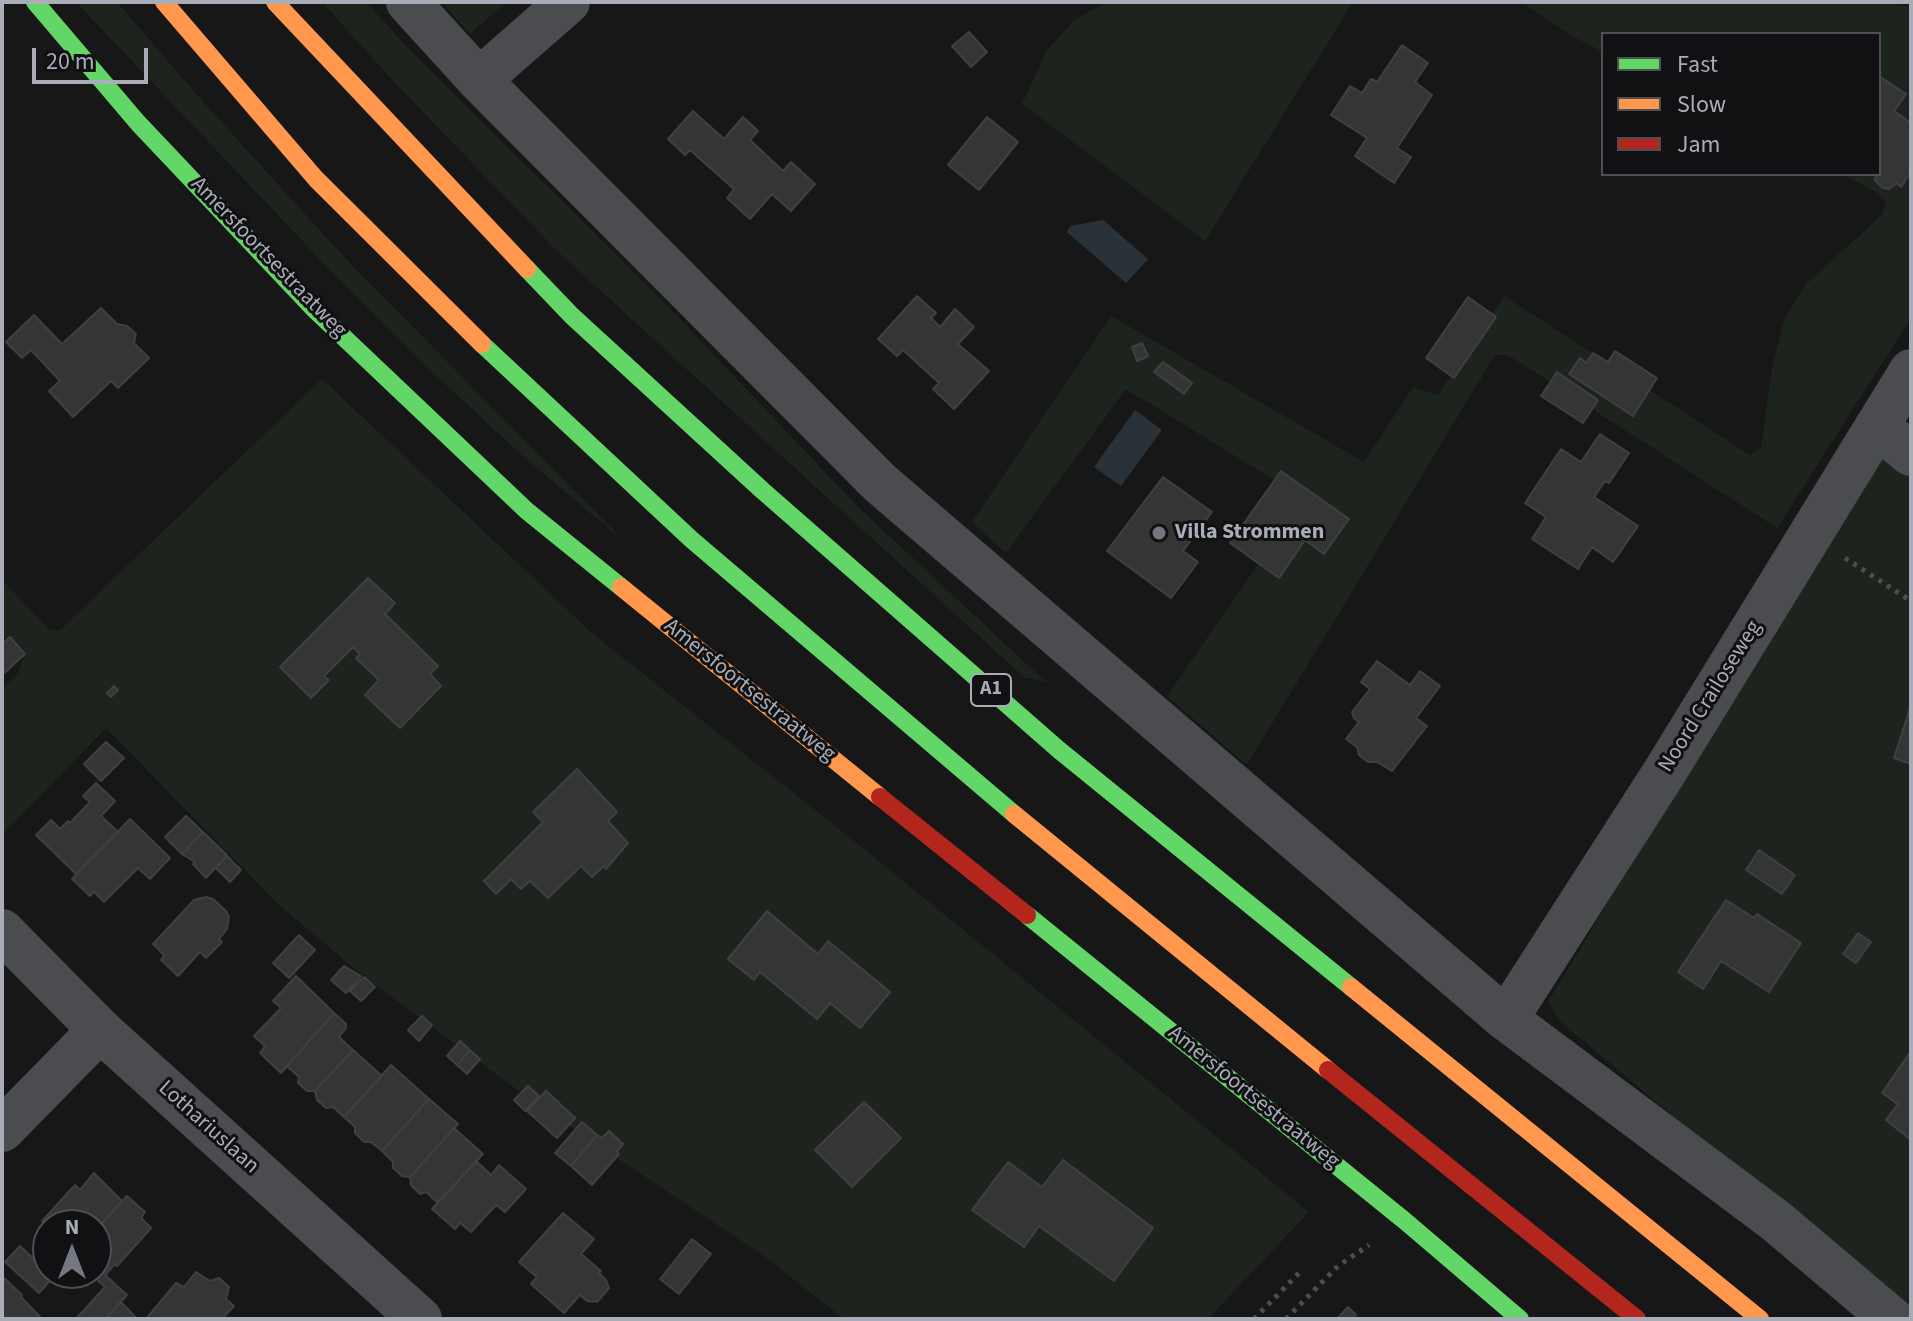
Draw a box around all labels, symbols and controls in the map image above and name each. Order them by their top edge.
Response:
scale bar [36,32,152,82]
legend [1601,32,1881,176]
text: 20 m [46,44,95,79]
text: Fast [1677,47,1718,82]
text: Slow [1677,87,1726,122]
text: Jam [1677,127,1721,162]
street label: Amersfoortsestraatweg [185,172,351,344]
place label: Villa Strommen [1175,520,1324,546]
marker: Villa Strommen [1150,524,1168,542]
street label: Amersfoortsestraatweg [658,614,840,768]
street label: Noord Crailoseweg [1654,616,1768,778]
road number: A1 [971,674,1011,706]
street label: Amersfoortsestraatweg [1162,1021,1344,1175]
street label: Lothariuslaan [152,1076,264,1180]
north arrow [32,1209,112,1289]
text: N [65,1211,79,1243]

